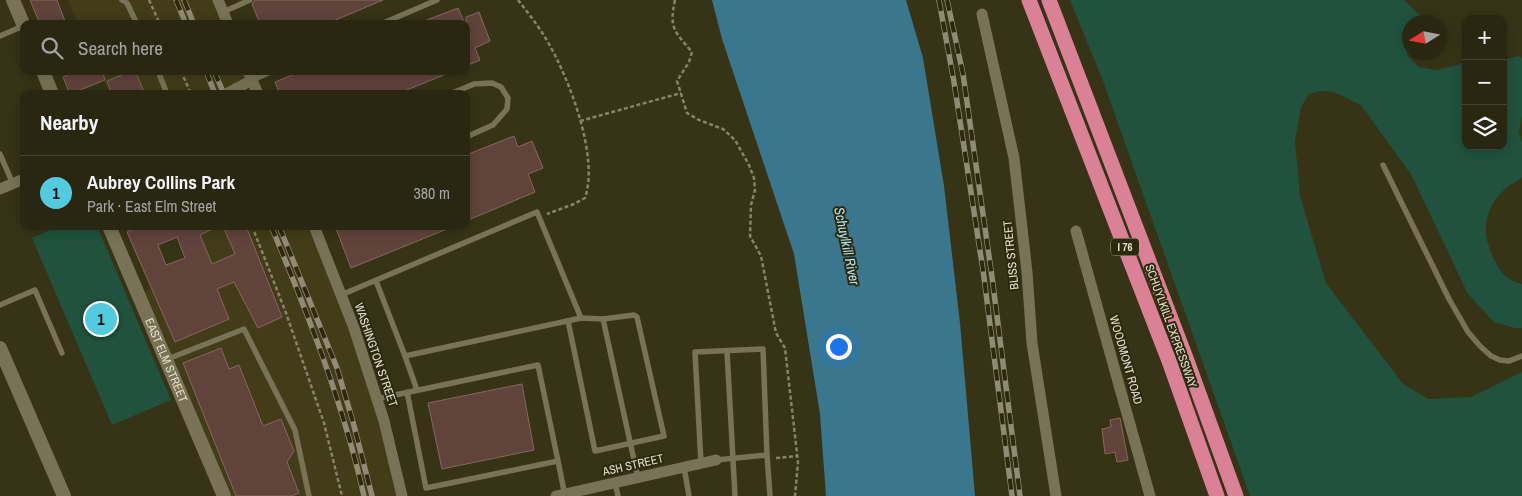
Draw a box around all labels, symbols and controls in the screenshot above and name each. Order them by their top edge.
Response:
north arrow [1402,15,1447,60]
map controls [1462,15,1507,150]
button: + [1462,15,1507,60]
search box [20,20,470,75]
icon: search [38,34,66,62]
text: Search here [78,35,163,61]
button: − [1462,60,1507,105]
button: layers [1462,105,1507,150]
text: Nearby [40,108,98,137]
text: Aubrey Collins Park [87,169,235,195]
text: 1 [52,182,60,204]
text: 380 m [414,182,450,204]
text: Park · East Elm Street [87,195,216,217]
water label: Schuylkill River [830,205,864,288]
street label: BLISS STREET [999,220,1023,290]
road number: I 76 [1111,238,1139,256]
street label: SCHUYLKILL EXPRESSWAY [1141,262,1201,390]
pin: 1 [85,300,117,338]
street label: WASHINGTON STREET [351,301,401,409]
street label: WOODMONT ROAD [1106,314,1146,406]
street label: EAST ELM STREET [141,316,191,405]
your location [826,334,852,360]
street label: ASH STREET [600,450,665,480]

